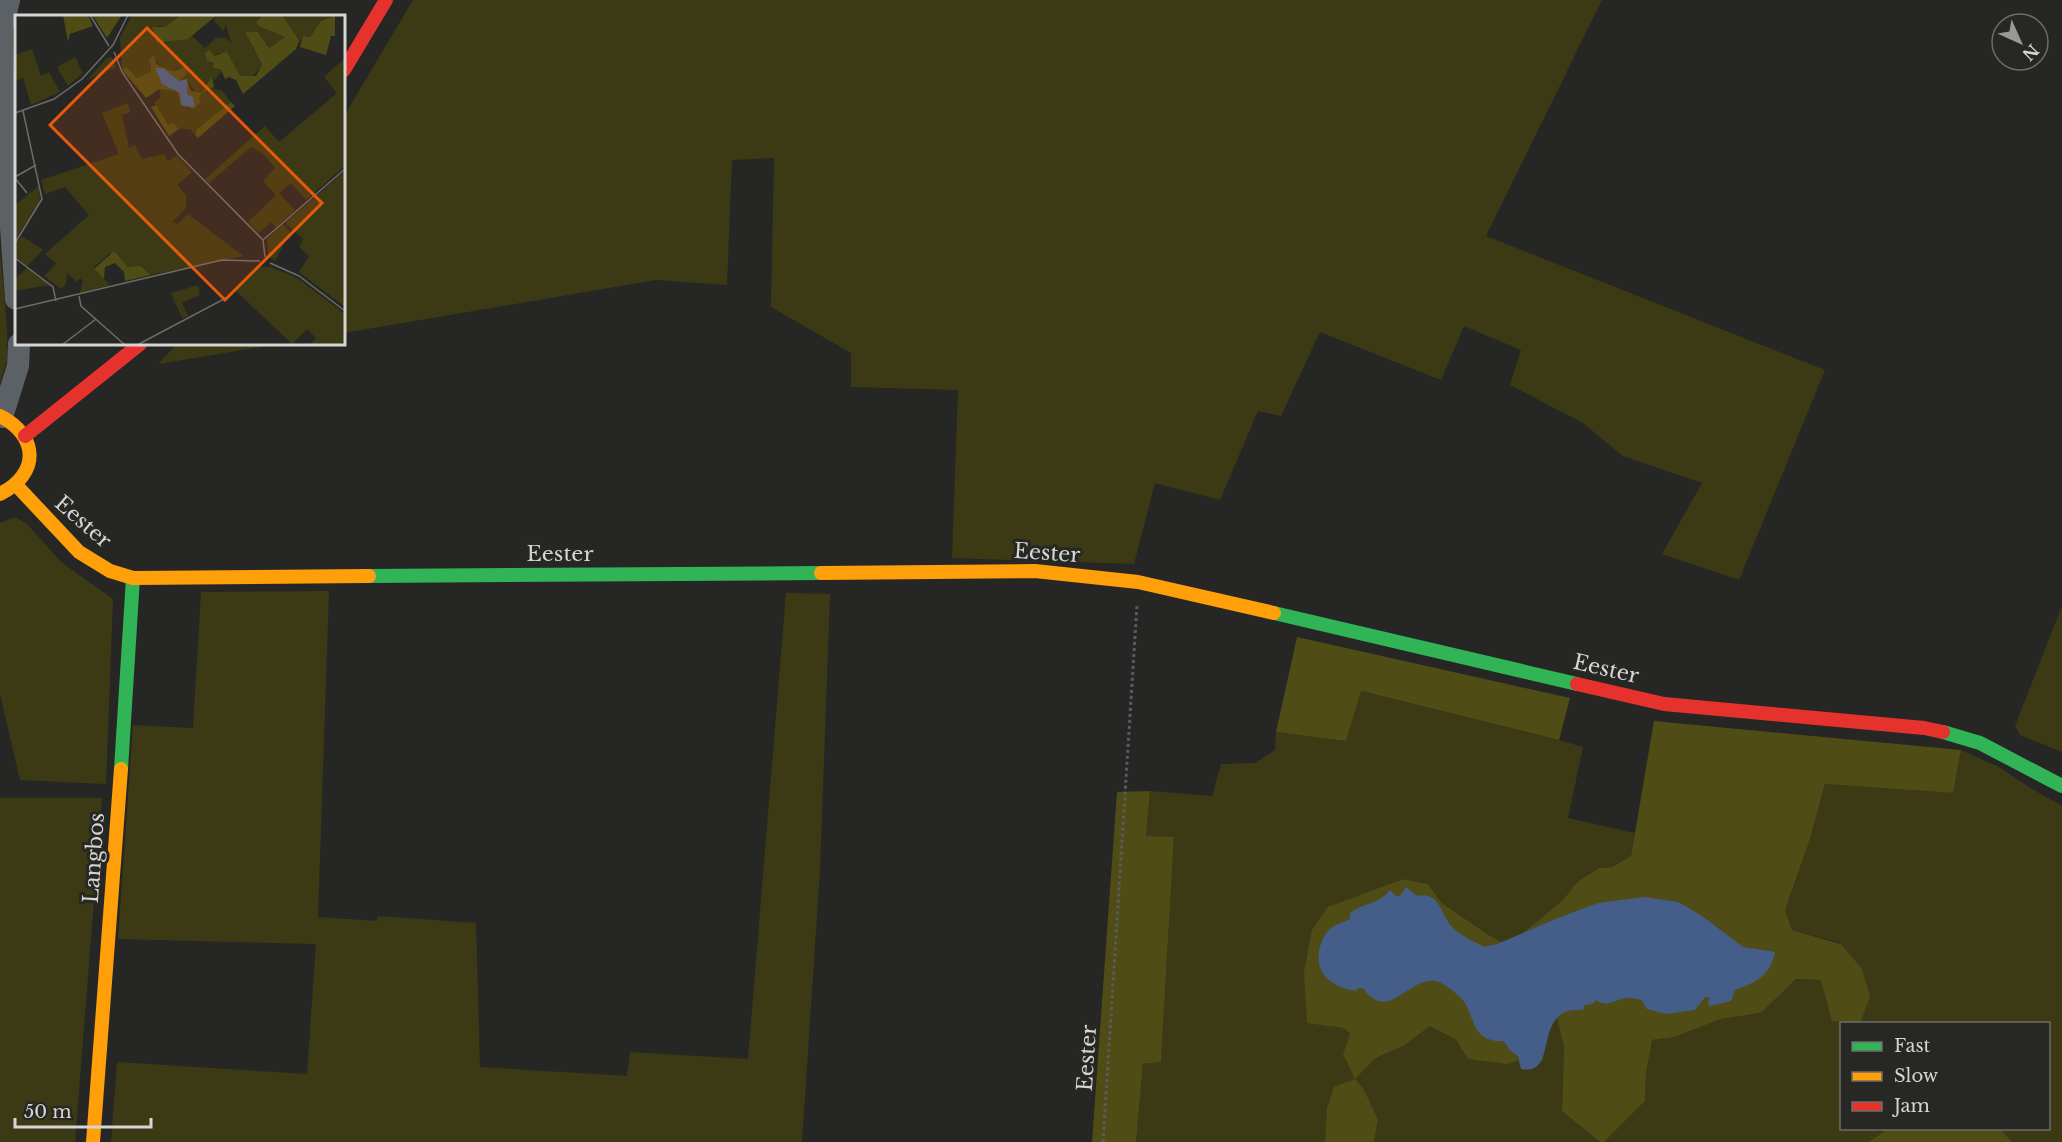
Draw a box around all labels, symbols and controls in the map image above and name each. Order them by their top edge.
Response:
north arrow [1990,12,2050,72]
inset map [15,15,345,345]
text: N [2018,40,2043,65]
street label: Eester [49,490,117,554]
street label: Eester [1013,538,1081,568]
street label: Eester [527,541,593,567]
street label: Eester [1571,649,1641,689]
street label: Langbos [78,812,110,904]
legend [1840,1022,2050,1130]
street label: Eester [1072,1024,1102,1092]
text: Fast [1894,1035,1931,1057]
text: Slow [1894,1065,1939,1087]
scale bar [15,1091,152,1129]
text: Jam [1892,1095,1930,1117]
text: 50 m [24,1101,72,1123]

